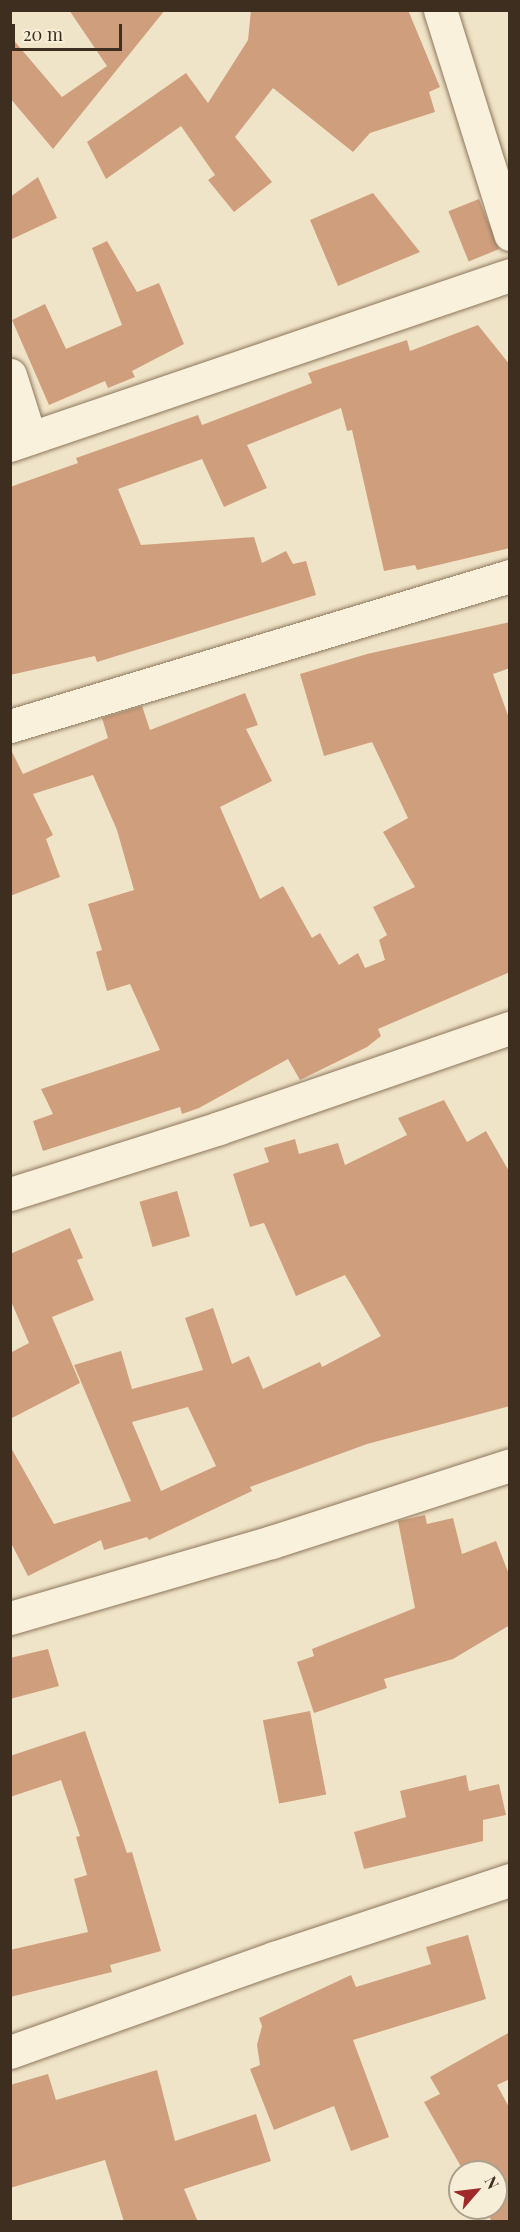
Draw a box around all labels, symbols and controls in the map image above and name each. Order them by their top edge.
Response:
scale bar [15,12,124,50]
text: 20 m [23,22,63,46]
north arrow [448,2160,508,2220]
text: N [481,2172,505,2192]

